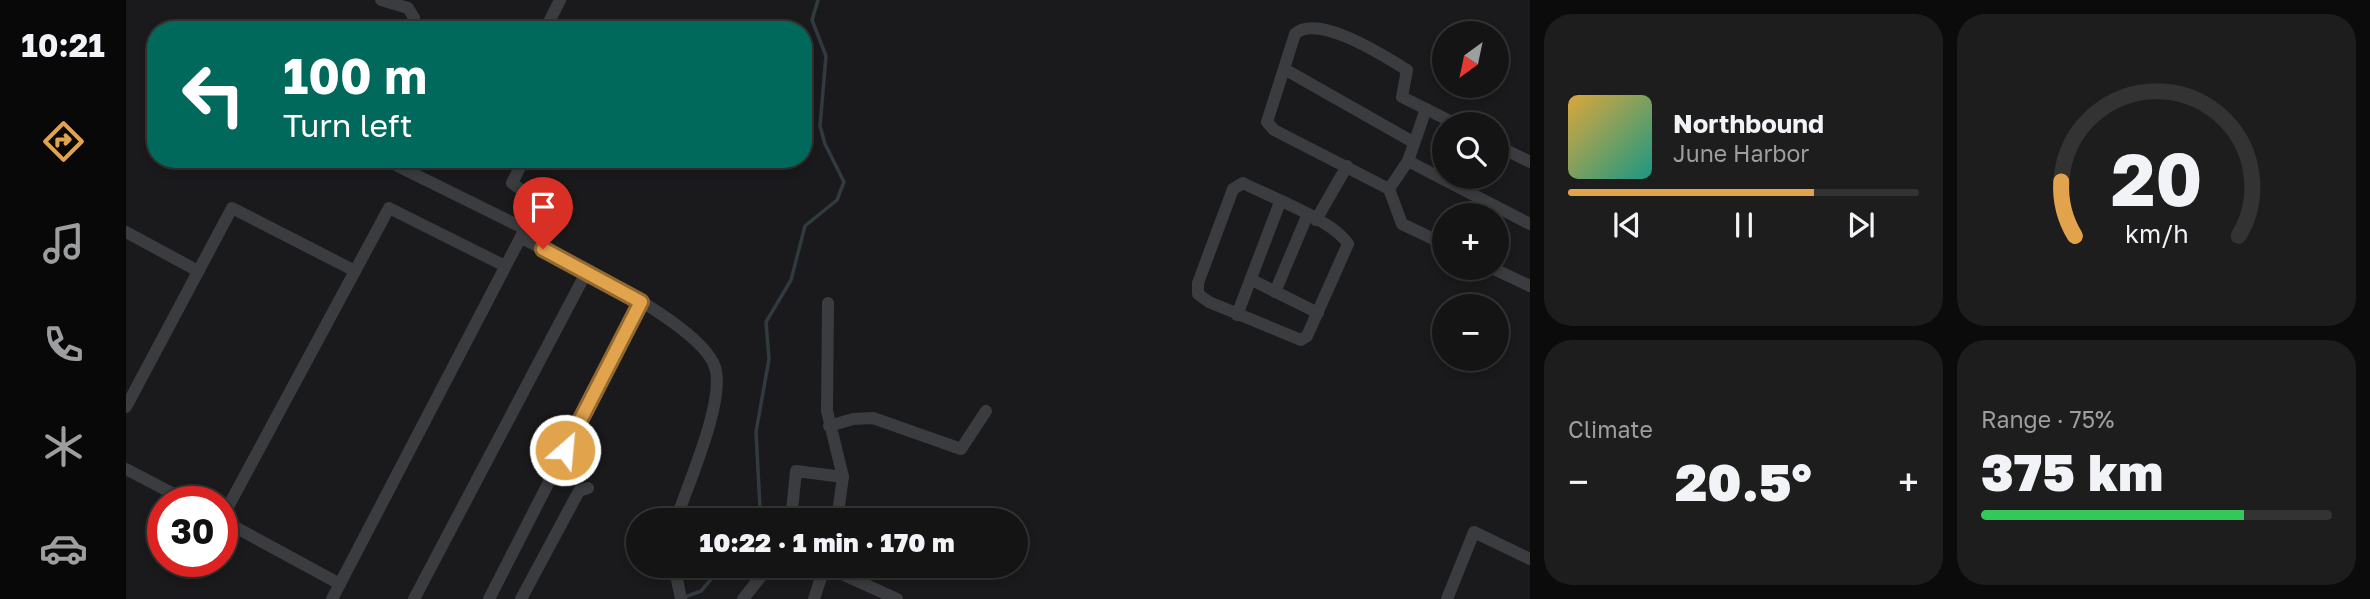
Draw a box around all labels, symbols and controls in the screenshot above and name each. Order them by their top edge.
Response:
north arrow [1432,21,1508,98]
map controls [1432,21,1509,371]
text: 10:21 [21,26,105,64]
text: 100 m [283,46,427,105]
icon: left [168,49,259,140]
text: Turn left [283,106,412,144]
text: Northbound [1673,108,1824,139]
button: search [1432,112,1509,189]
icon: directions [39,117,88,166]
text: 20 [2111,135,2202,222]
text: June Harbor [1673,139,1809,167]
pin [513,177,573,249]
icon: arrive [524,188,562,226]
button: + [1432,203,1509,280]
icon: previous [1608,206,1646,244]
icon: pause [1725,206,1763,244]
icon: next [1842,206,1880,244]
text: km/h [2125,218,2188,249]
icon: music [39,219,88,268]
button: − [1432,294,1509,371]
icon: phone [39,320,88,369]
text: Range · 75% [1981,405,2114,433]
position arrow [528,413,602,487]
text: Climate [1568,415,1653,443]
icon: climate [39,422,88,471]
text: 375 km [1981,440,2163,502]
text: 20.5° [1675,450,1812,512]
text: − [1568,459,1589,504]
text: + [1898,459,1919,504]
speed limit sign: 30 [147,486,238,577]
icon: car [39,524,88,573]
text: 10:22 · 1 min · 170 m [699,527,955,558]

